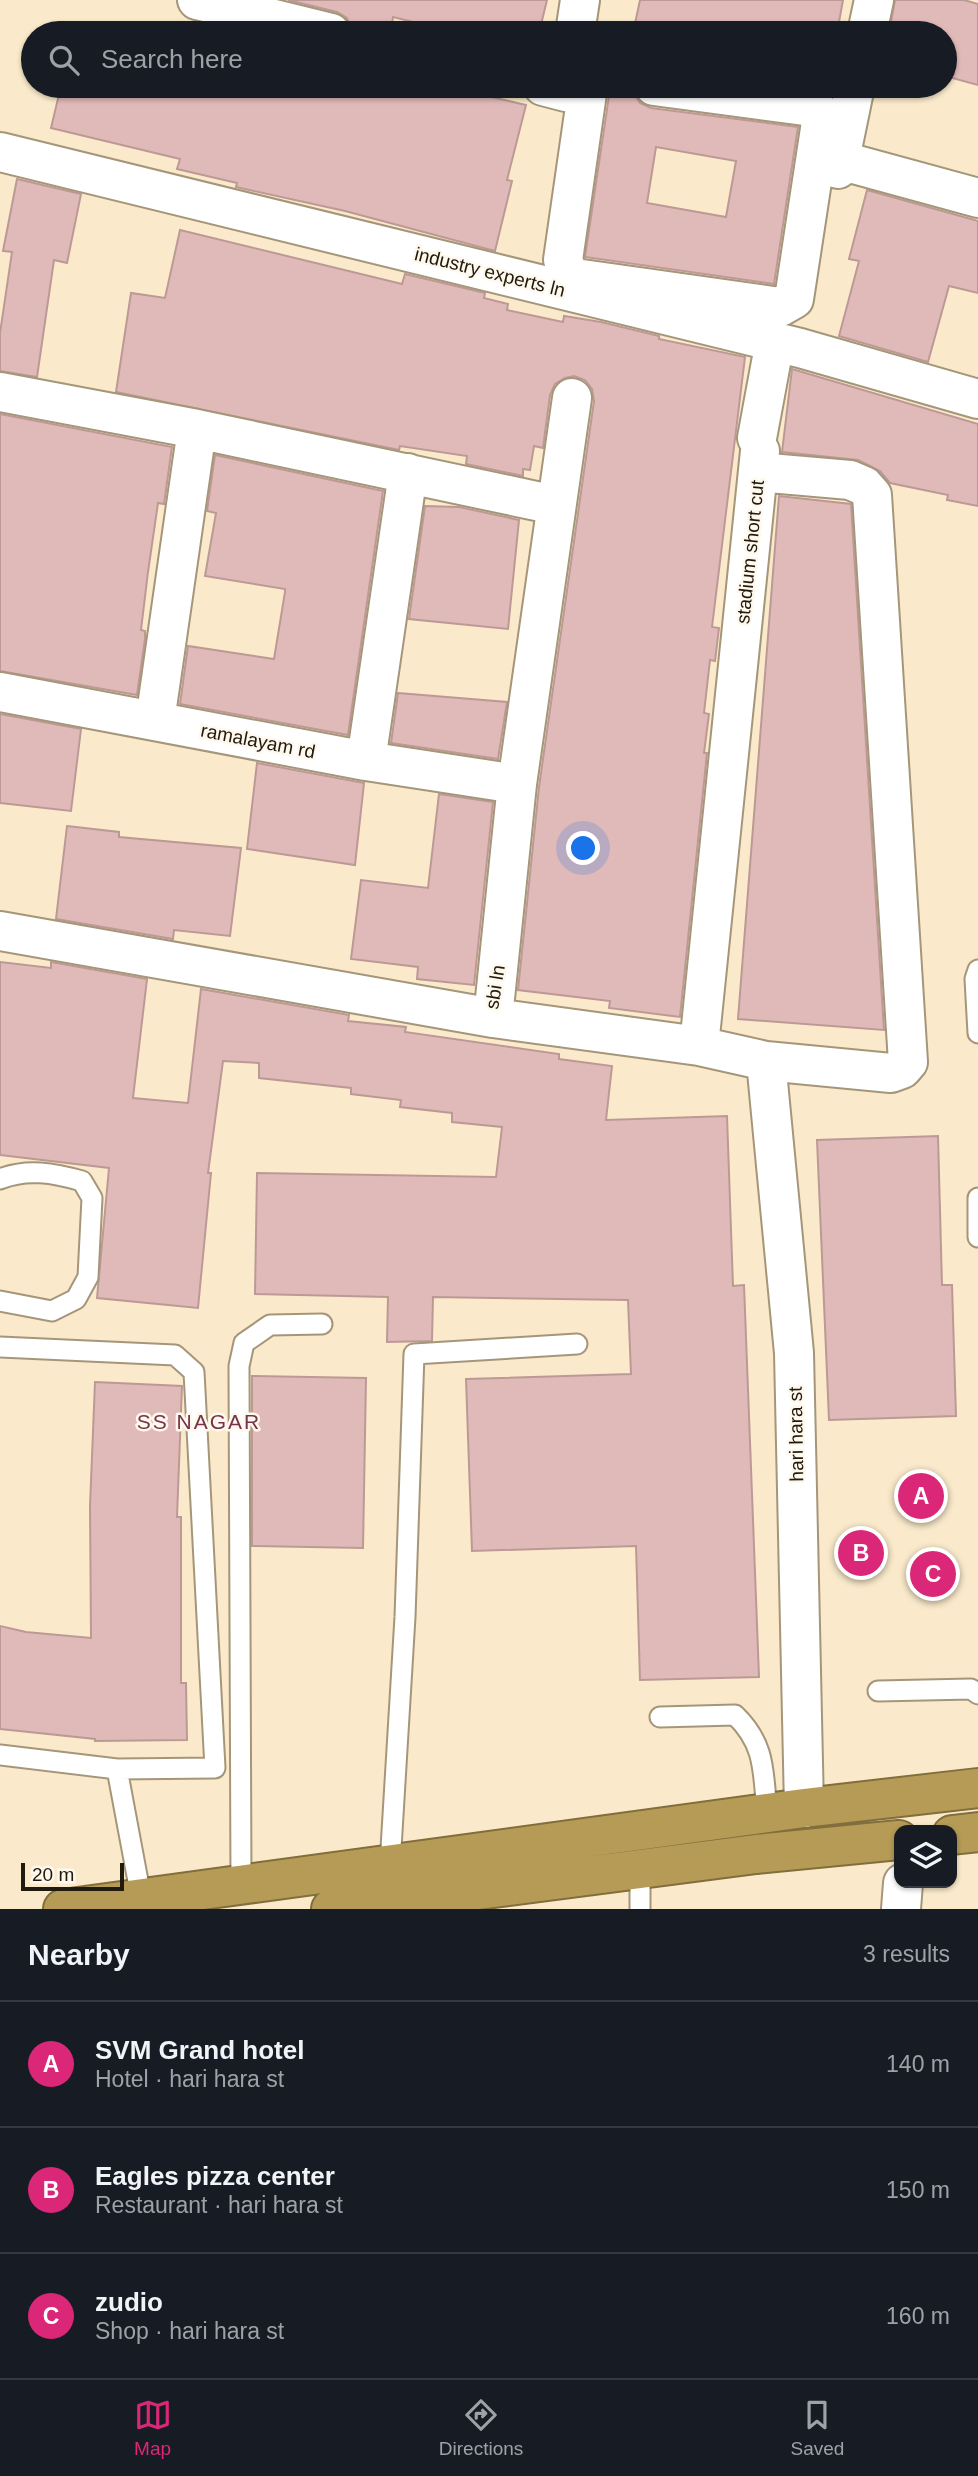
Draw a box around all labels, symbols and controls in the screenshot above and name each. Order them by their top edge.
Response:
search box [21,21,957,98]
icon: search [45,41,83,79]
text: Search here [101,44,243,74]
street label: industry experts ln [413,243,567,301]
street label: stadium short cut [732,478,768,625]
street label: ramalayam rd [199,720,317,762]
your location [566,831,600,865]
street label: sbi ln [481,963,509,1011]
street label: hari hara st [785,1386,807,1482]
district label: SS NAGAR [137,1410,261,1433]
pin: A [898,1470,944,1522]
pin: B [838,1527,884,1579]
pin: C [910,1548,956,1600]
map controls [894,1825,957,1888]
button: layers [894,1825,957,1888]
scale bar [21,1860,124,1892]
text: 20 m [32,1864,74,1885]
text: Nearby [28,1938,130,1971]
text: 3 results [863,1941,950,1967]
text: SVM Grand hotel [95,2035,304,2065]
text: A [43,2051,59,2077]
text: 140 m [886,2051,950,2077]
text: Hotel · hari hara st [95,2066,284,2092]
text: Eagles pizza center [95,2161,335,2191]
text: B [43,2177,59,2203]
text: 150 m [886,2177,950,2203]
text: Restaurant · hari hara st [95,2192,343,2218]
text: zudio [95,2287,163,2317]
text: C [43,2303,59,2329]
text: 160 m [886,2303,950,2329]
text: Shop · hari hara st [95,2318,284,2344]
tab: Map [134,2396,172,2460]
tab: Directions [439,2396,523,2460]
tab: Saved [790,2396,844,2460]

